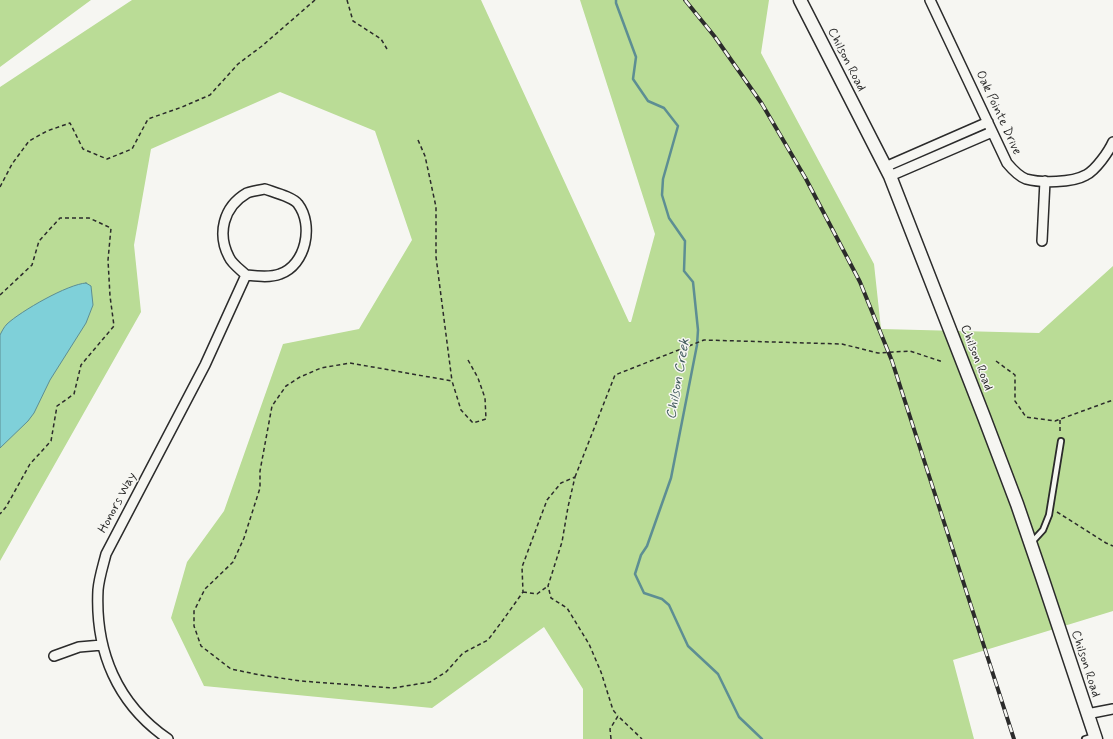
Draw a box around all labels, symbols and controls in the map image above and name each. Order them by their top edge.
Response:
street label: Chilson Road [823,26,869,94]
street label: Oak Pointe Drive [972,68,1024,158]
street label: Chilson Road [956,323,996,393]
water label: Chilson Creek [664,337,694,421]
street label: Honors Way [95,470,141,536]
street label: Chilson Road [1067,629,1103,699]

